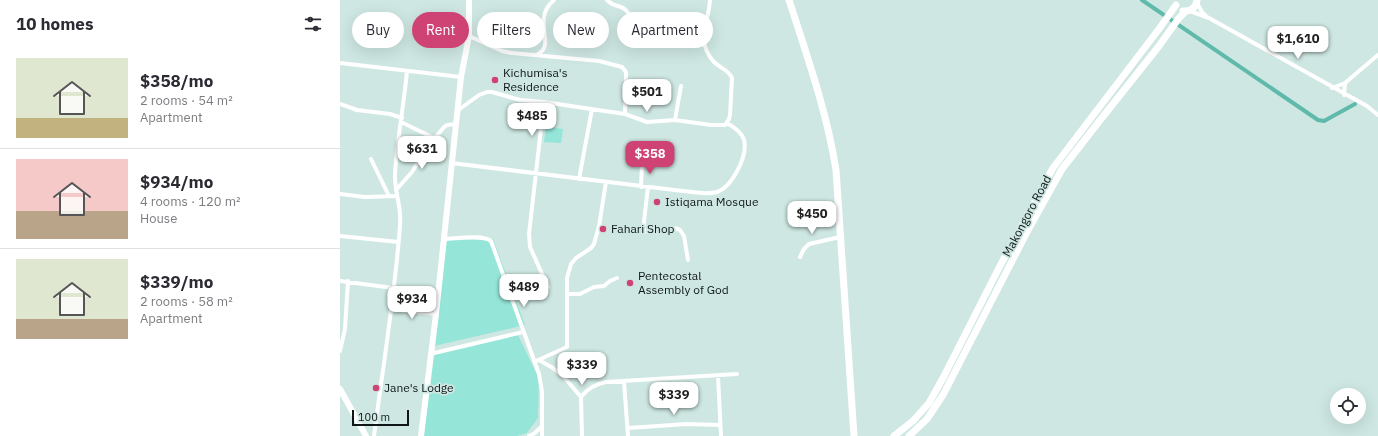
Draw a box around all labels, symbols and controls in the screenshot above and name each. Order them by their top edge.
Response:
chip: Buy [352,12,404,48]
chip: Rent [412,12,469,48]
chip: Filters [477,12,545,48]
chip: New [553,12,609,48]
chip: Apartment [617,12,713,48]
text: 10 homes [16,13,93,35]
icon: filters [302,13,324,35]
pin: $1,610 [1265,26,1331,60]
text: $1,610 [1276,30,1320,47]
place label: Kichumisa's Residence [503,65,568,94]
text: $358/mo [140,70,213,92]
icon: home [48,74,96,122]
marker: Kichumisa's Residence [490,75,500,85]
pin: $501 [623,79,671,113]
text: $501 [631,83,663,100]
text: 2 rooms · 54 m² [140,92,233,109]
pin: $485 [508,103,556,137]
text: $485 [516,107,548,124]
text: Apartment [140,109,203,126]
pin: $631 [398,136,446,170]
text: $631 [406,140,438,157]
pin: $358 [626,141,674,175]
text: $358 [634,145,666,162]
text: $934/mo [140,171,213,193]
street label: Makongoro Road [999,172,1054,259]
icon: home [48,175,96,223]
text: 4 rooms · 120 m² [140,193,241,210]
place label: Istiqama Mosque [665,194,759,209]
marker: Istiqama Mosque [652,197,662,207]
pin: $450 [788,201,836,235]
text: $450 [796,205,828,222]
text: House [140,210,177,227]
place label: Fahari Shop [611,221,675,236]
marker: Fahari Shop [598,224,608,234]
place label: Pentecostal Assembly of God [638,268,729,297]
text: $339/mo [140,271,213,293]
pin: $489 [500,274,548,308]
icon: home [48,275,96,323]
text: $489 [508,278,540,295]
marker: Pentecostal Assembly of God [625,278,635,288]
pin: $934 [388,286,436,320]
text: $934 [396,290,428,307]
text: 2 rooms · 58 m² [140,293,233,310]
text: Apartment [140,310,203,327]
pin: $339 [558,352,606,386]
text: $339 [566,356,598,373]
place label: Jane's Lodge [384,380,454,395]
pin: $339 [650,382,698,416]
marker: Jane's Lodge [371,383,381,393]
text: $339 [658,386,690,403]
map controls [1330,388,1366,424]
button: locate [1330,388,1366,424]
scale bar [352,408,409,427]
text: 100 m [358,410,390,424]

